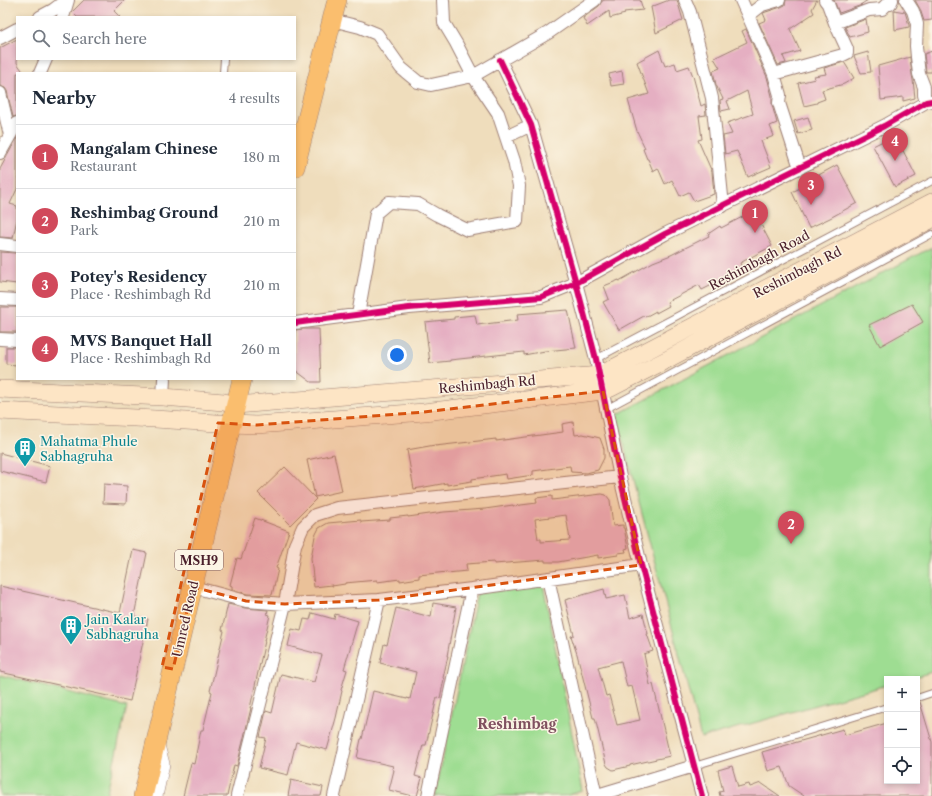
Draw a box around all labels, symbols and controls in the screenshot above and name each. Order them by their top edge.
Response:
search box [16,16,296,60]
icon: search [30,27,52,49]
text: Search here [62,29,147,48]
text: Nearby [32,88,96,108]
text: 4 results [229,90,280,106]
pin: 4 [882,128,908,161]
text: Mangalam Chinese [70,139,218,158]
text: 1 [42,149,48,165]
text: 180 m [243,149,280,165]
text: Restaurant [70,158,137,174]
pin: 3 [798,172,824,205]
pin: 1 [742,200,768,233]
text: Reshimbag Ground [70,203,218,222]
text: 2 [41,213,49,229]
text: 210 m [243,213,280,229]
text: Park [70,222,98,238]
street label: Reshimbagh Road [706,227,812,293]
street label: Reshimbagh Rd [750,243,844,301]
text: Potey's Residency [70,267,207,286]
text: 3 [41,277,49,293]
text: 210 m [243,277,280,293]
text: Place · Reshimbagh Rd [70,286,211,302]
text: MVS Banquet Hall [70,331,212,350]
text: 4 [41,341,49,357]
text: 260 m [241,341,280,357]
your location [387,345,407,365]
text: Place · Reshimbagh Rd [70,350,211,366]
street label: Reshimbagh Rd [438,372,536,396]
place label: Mahatma Phule Sabhagruha [40,433,138,464]
building icon: Mahatma Phule Sabhagruha [12,435,38,468]
pin: 2 [778,511,804,544]
road number: MSH9 [175,550,223,570]
street label: Umred Road [168,579,202,659]
place label: Jain Kalar Sabhagruha [84,611,159,642]
building icon: Jain Kalar Sabhagruha [58,613,84,646]
map controls [884,676,920,784]
button: + [884,676,920,712]
button: − [884,712,920,748]
district label: Reshimbag [477,715,558,733]
button: locate [884,748,920,784]

